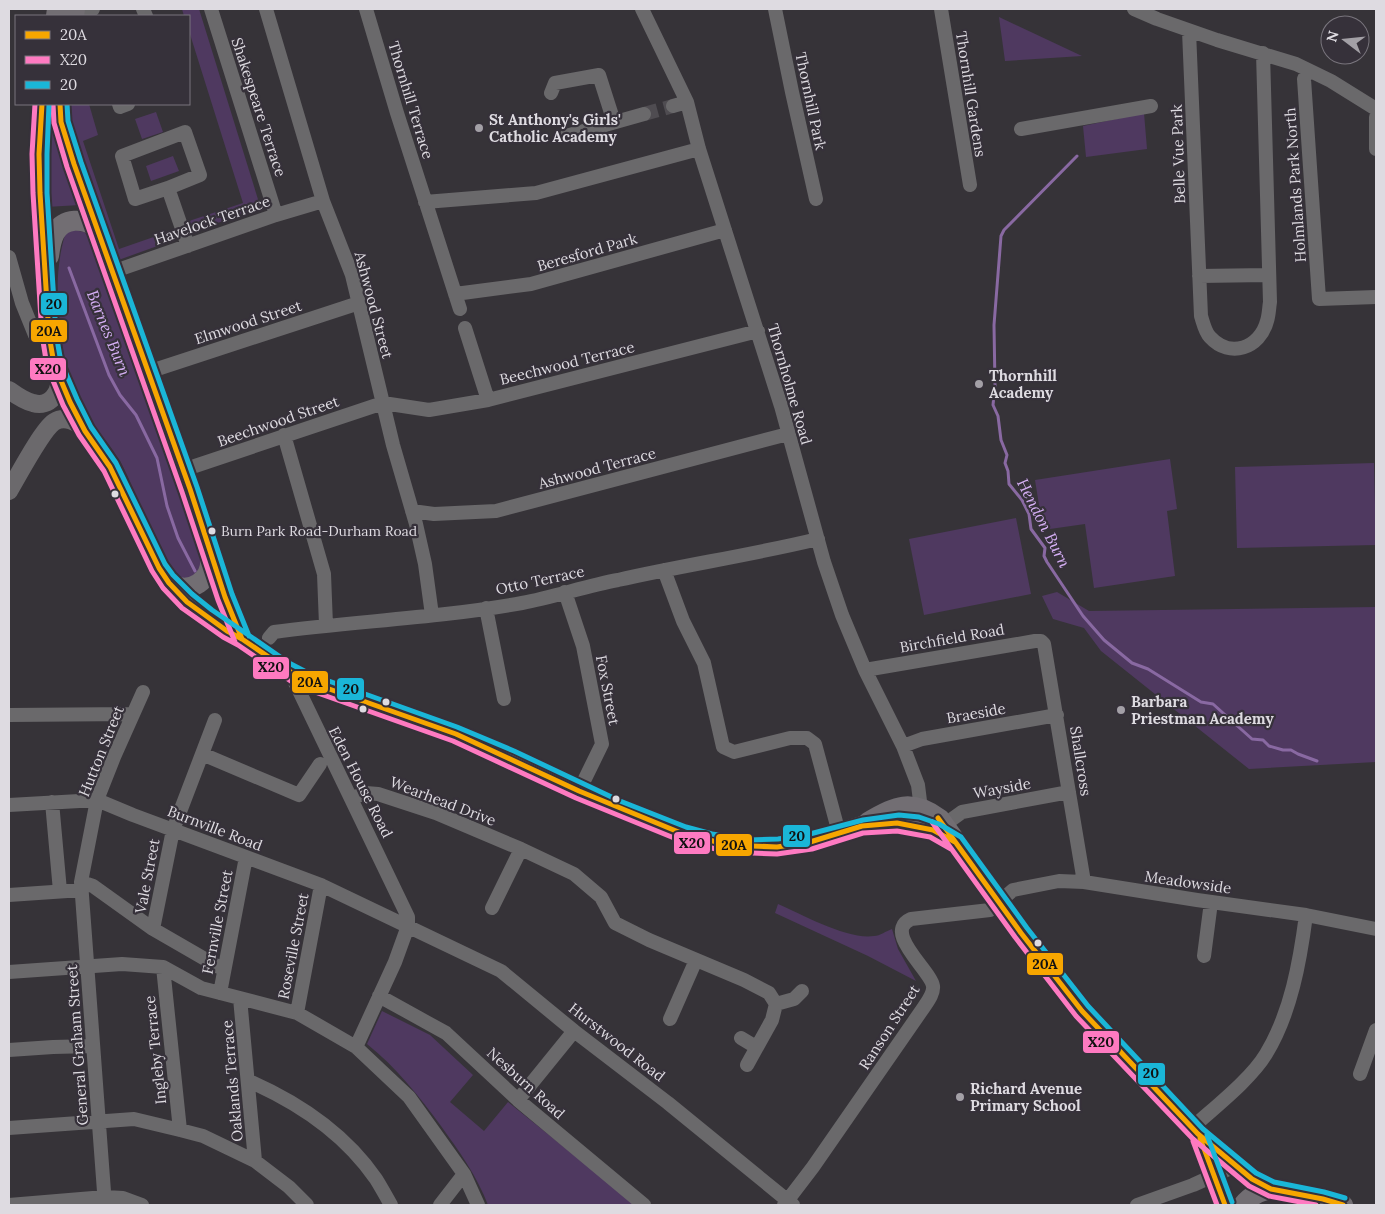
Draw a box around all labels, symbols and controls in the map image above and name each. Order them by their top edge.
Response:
legend [15,15,190,105]
north arrow [1320,15,1370,65]
text: 20A [60,25,87,44]
text: N [1322,29,1343,44]
street label: Thornhill Gardens [952,30,990,158]
street label: Shakespeare Terrace [228,35,290,179]
street label: Thornhill Terrace [384,39,438,161]
text: X20 [60,50,87,69]
street label: Thornhill Park [791,50,831,152]
text: 20 [60,75,77,94]
street label: Belle Vue Park [1167,104,1189,204]
street label: Holmlands Park North [1280,107,1310,263]
place label: St Anthony's Girls' Catholic Academy [489,110,621,146]
marker: St Anthony's Girls' Catholic Academy [473,122,485,134]
street label: Havelock Terrace [152,191,272,249]
street label: Beresford Park [535,229,639,275]
street label: Ashwood Street [350,248,397,361]
water label: Barnes Burn [83,287,135,379]
line badge: 20 [40,292,68,316]
text: 20 [46,295,62,313]
street label: Elmwood Street [192,296,304,348]
line badge: 20A [30,319,68,343]
street label: Thornholme Road [764,321,816,447]
text: 20A [36,322,62,340]
street label: Beechwood Terrace [498,337,636,389]
line badge: X20 [29,357,67,381]
text: X20 [35,360,61,378]
place label: Thornhill Academy [989,366,1057,402]
marker: Thornhill Academy [973,378,985,390]
street label: Beechwood Street [215,391,341,451]
street label: Ashwood Terrace [535,443,658,493]
water label: Hendon Burn [1013,475,1075,571]
unlabelled marker [110,489,120,499]
place label: Burn Park Road-Durham Road [221,522,417,540]
marker: Burn Park Road-Durham Road [207,526,217,536]
street label: Otto Terrace [494,561,586,599]
street label: Birchfield Road [898,619,1006,657]
street label: Fox Street [592,653,624,727]
line badge: X20 [252,656,290,680]
text: X20 [258,658,284,676]
line badge: 20A [291,670,329,694]
text: 20A [297,673,323,691]
line badge: 20 [336,677,365,701]
text: 20 [343,680,359,698]
place label: Barbara Priestman Academy [1131,692,1274,728]
unlabelled marker [381,697,391,707]
street label: Braeside [945,698,1007,728]
street label: Hutton Street [74,703,128,799]
unlabelled marker [358,704,368,714]
marker: Barbara Priestman Academy [1115,704,1127,716]
street label: Eden House Road [325,723,397,841]
street label: Shallcross [1066,725,1096,797]
street label: Wearhead Drive [387,772,499,830]
street label: Wayside [972,774,1032,802]
unlabelled marker [611,794,621,804]
street label: Burnville Road [165,801,265,855]
line badge: 20 [782,824,811,848]
text: 20 [789,827,805,845]
line badge: X20 [673,831,711,855]
line badge: 20A [715,833,753,857]
text: X20 [679,834,705,852]
text: 20A [721,836,747,854]
street label: Vale Street [130,837,164,916]
street label: Meadowside [1143,867,1233,897]
street label: Fernville Street [198,868,236,976]
street label: Roseville Street [273,891,313,1001]
unlabelled marker [1033,938,1043,948]
line badge: 20A [1026,952,1064,976]
text: 20A [1032,955,1058,973]
street label: General Graham Street [62,964,92,1126]
street label: Ranson Street [854,981,924,1073]
street label: Ingleby Terrace [140,995,170,1105]
street label: Hurstwood Road [565,999,669,1086]
street label: Oaklands Terrace [217,1019,247,1143]
line badge: X20 [1082,1030,1120,1054]
text: X20 [1088,1033,1114,1051]
street label: Nesburn Road [483,1043,569,1123]
line badge: 20 [1137,1062,1166,1086]
text: 20 [1143,1064,1159,1082]
place label: Richard Avenue Primary School [970,1079,1082,1115]
marker: Richard Avenue Primary School [954,1091,966,1103]

